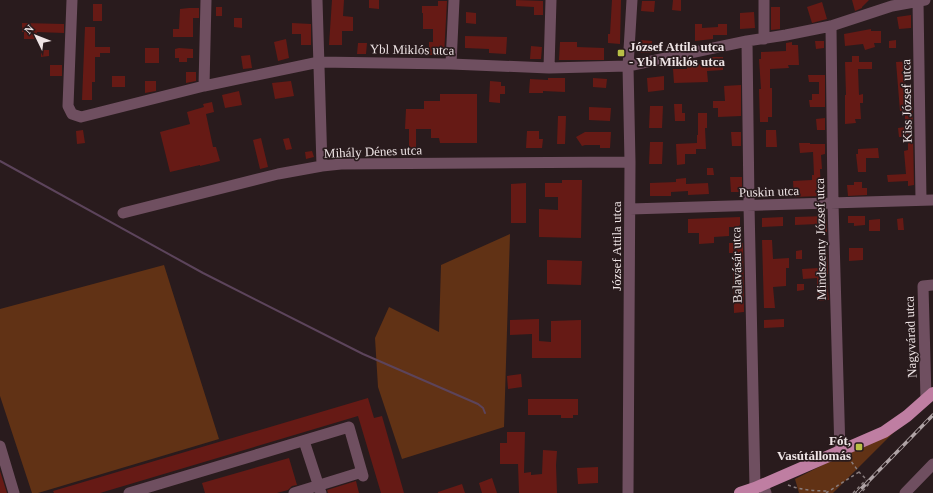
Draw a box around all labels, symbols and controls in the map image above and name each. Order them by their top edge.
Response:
north arrow [16,16,56,56]
text: N [22,22,36,36]
place label: József Attila utca - Ybl Miklós utca [629,39,725,69]
street label: Ybl Miklós utca [370,41,455,58]
marker: József Attila utca - Ybl Miklós utca [616,48,626,58]
street label: Kiss József utca [898,59,915,143]
street label: Mihály Dénes utca [324,142,423,161]
street label: Mindszenty József utca [812,178,829,300]
street label: Puskin utca [739,183,800,200]
street label: József Attila utca [609,201,624,291]
street label: Balavásár utca [728,227,745,303]
street label: Nagyvárad utca [902,296,919,378]
place label: Fót, Vasútállomás [777,433,851,463]
marker: Fót, Vasútállomás [854,442,864,452]

